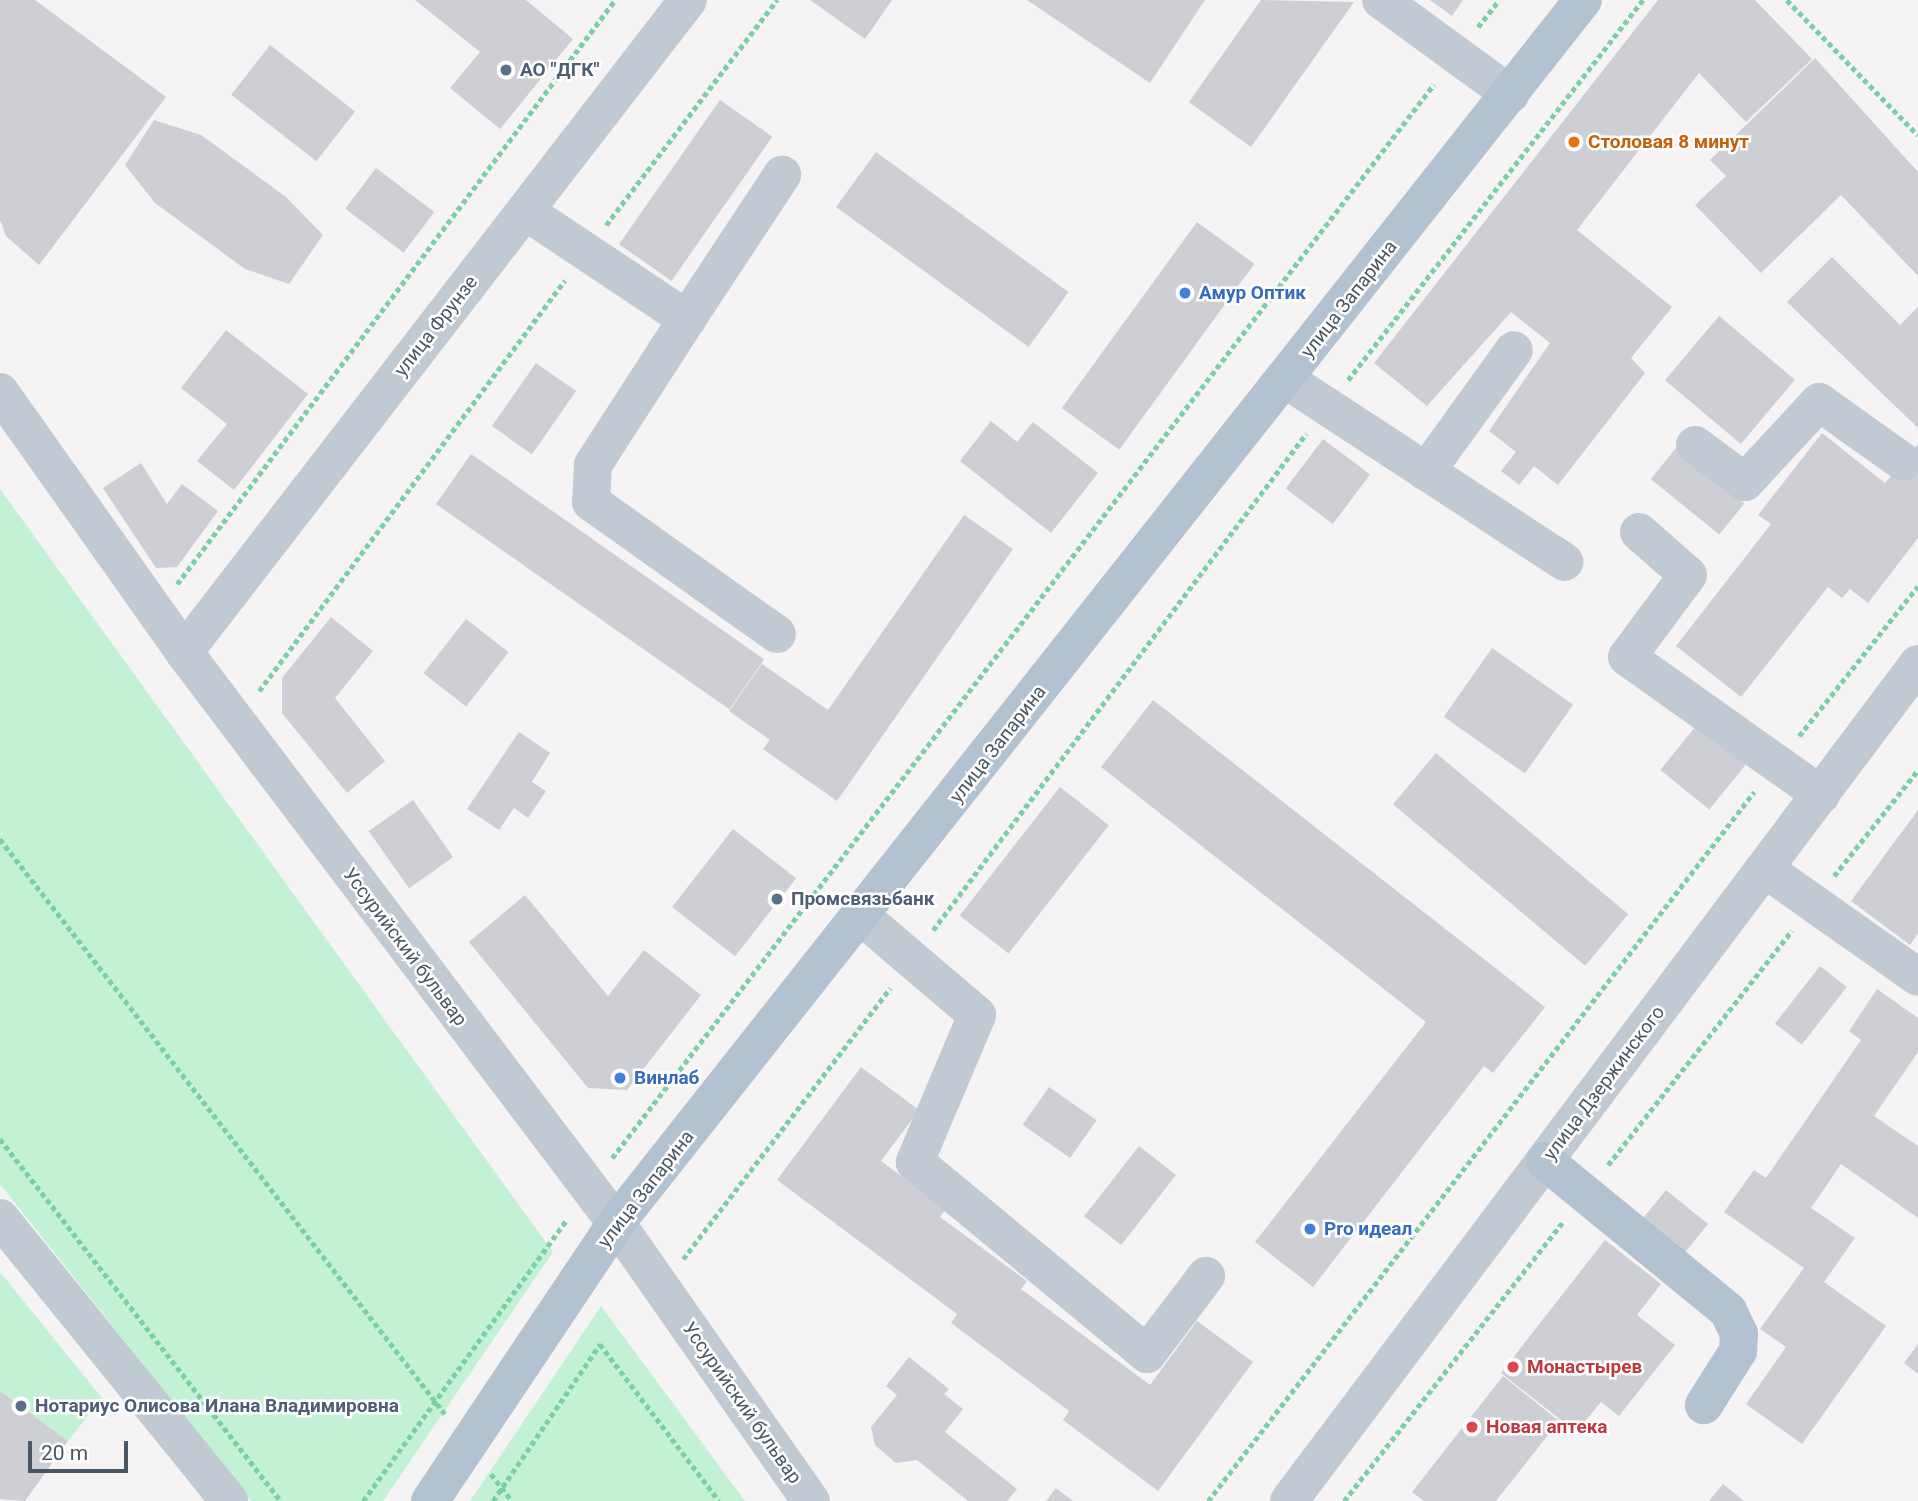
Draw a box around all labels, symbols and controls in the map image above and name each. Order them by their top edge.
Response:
place label: АО "ДГК" [520,59,600,81]
marker: АО "ДГК" [498,62,514,78]
place label: Столовая 8 минут [1588,131,1749,153]
marker: Столовая 8 минут [1566,134,1582,150]
street label: улица Запарина [1296,236,1402,362]
street label: улица Фрунзе [390,271,482,381]
place label: Амур Оптик [1199,282,1306,304]
marker: Амур Оптик [1177,285,1193,301]
street label: улица Запарина [945,681,1051,807]
street label: Уссурийский бульвар [338,863,472,1031]
place label: Промсвязьбанк [791,888,934,910]
marker: Промсвязьбанк [769,891,785,907]
street label: улица Дзержинского [1539,1001,1669,1165]
place label: Винлаб [634,1067,699,1089]
marker: Винлаб [612,1070,628,1086]
street label: улица Запарина [593,1126,699,1252]
place label: Pro идеал [1324,1218,1412,1240]
marker: Pro идеал [1302,1221,1318,1237]
street label: Уссурийский бульвар [678,1318,806,1488]
place label: Монастырев [1527,1356,1642,1378]
marker: Монастырев [1505,1359,1521,1375]
place label: Нотариус Олисова Илана Владимировна [35,1395,399,1417]
marker: Нотариус Олисова Илана Владимировна [13,1398,29,1414]
place label: Новая аптека [1486,1416,1607,1438]
marker: Новая аптека [1464,1419,1480,1435]
scale bar [32,1428,131,1472]
text: 20 m [41,1441,88,1465]

